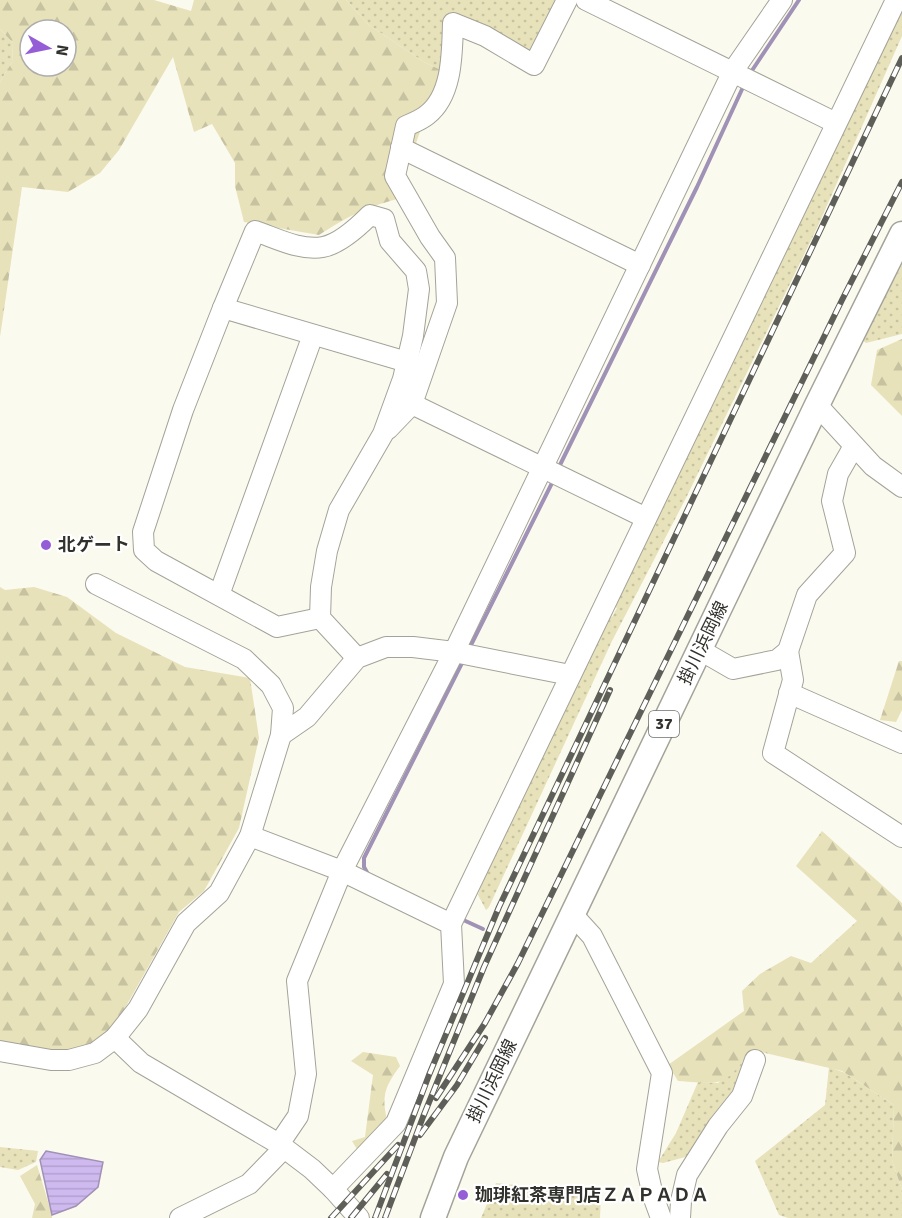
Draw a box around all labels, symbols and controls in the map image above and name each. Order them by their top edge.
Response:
north arrow [18,18,78,78]
text: N [51,43,73,57]
place label: 北ゲート [58,534,130,556]
marker: 北ゲート [39,538,53,552]
street label: 掛川浜岡線 [673,598,733,688]
road number: 37 [649,711,679,737]
street label: 掛川浜岡線 [462,1036,522,1126]
place label: 珈琲紅茶専門店ＺＡＰＡＤＡ [475,1184,709,1206]
marker: 珈琲紅茶専門店ＺＡＰＡＤＡ [456,1188,470,1202]

